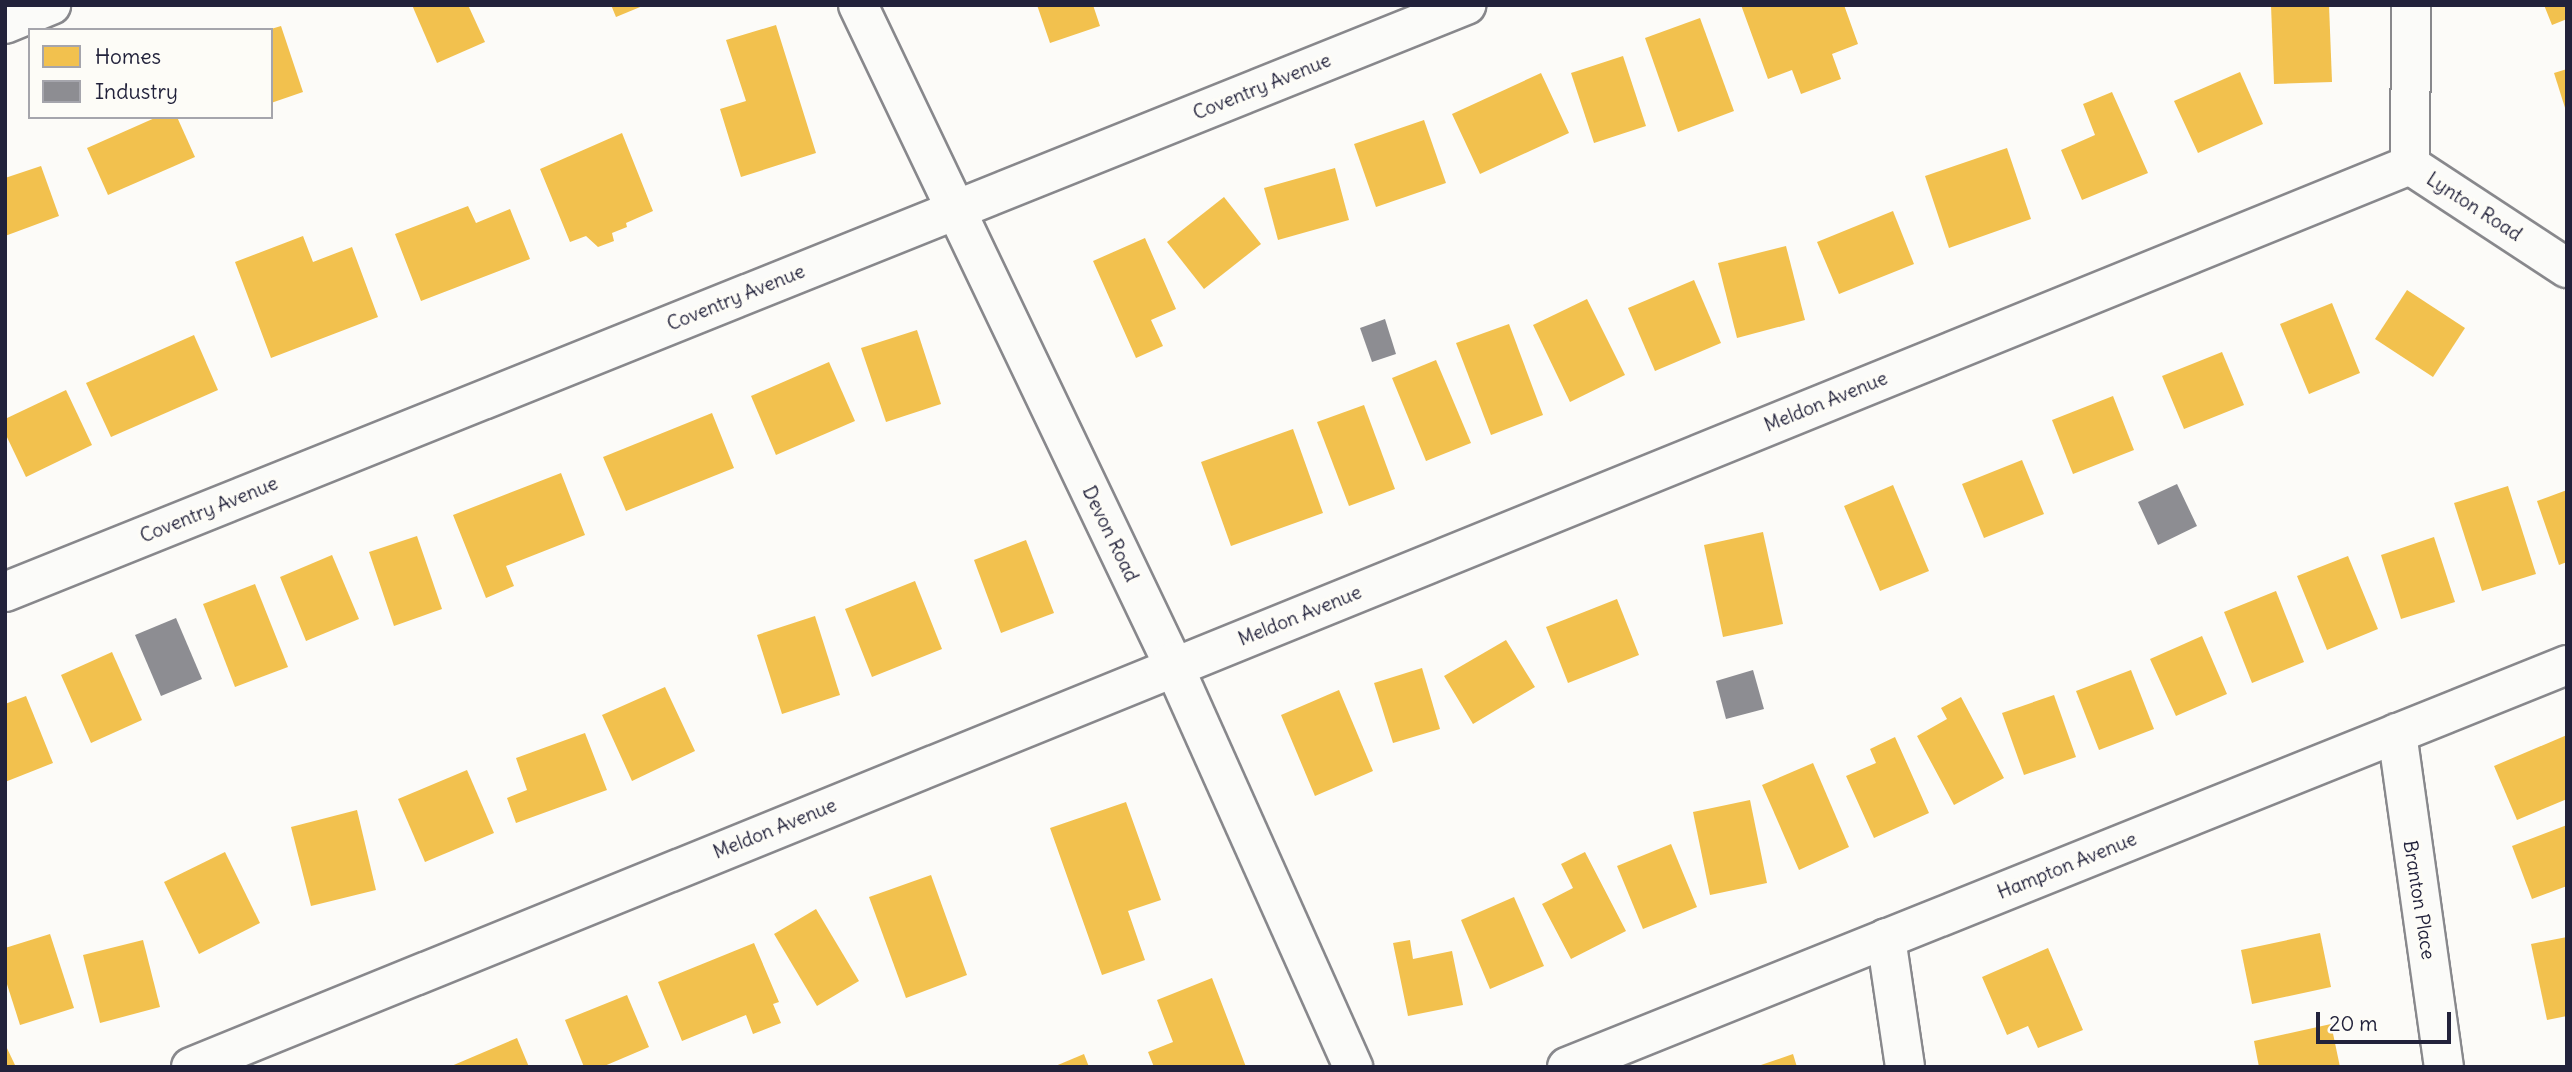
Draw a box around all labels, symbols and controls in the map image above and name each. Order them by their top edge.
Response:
legend [28,28,273,119]
text: Homes [95,43,161,70]
street label: Coventry Avenue [1190,49,1334,125]
text: Industry [95,78,178,105]
street label: Lynton Road [2422,168,2526,246]
street label: Coventry Avenue [664,260,808,336]
street label: Meldon Avenue [1761,367,1891,437]
street label: Coventry Avenue [137,472,281,548]
street label: Devon Road [1077,482,1143,586]
street label: Meldon Avenue [1235,581,1365,651]
street label: Meldon Avenue [710,794,840,864]
street label: Hampton Avenue [1994,828,2140,904]
street label: Branton Place [2398,839,2440,961]
scale bar [2320,998,2455,1042]
text: 20 m [2329,1010,2378,1037]

